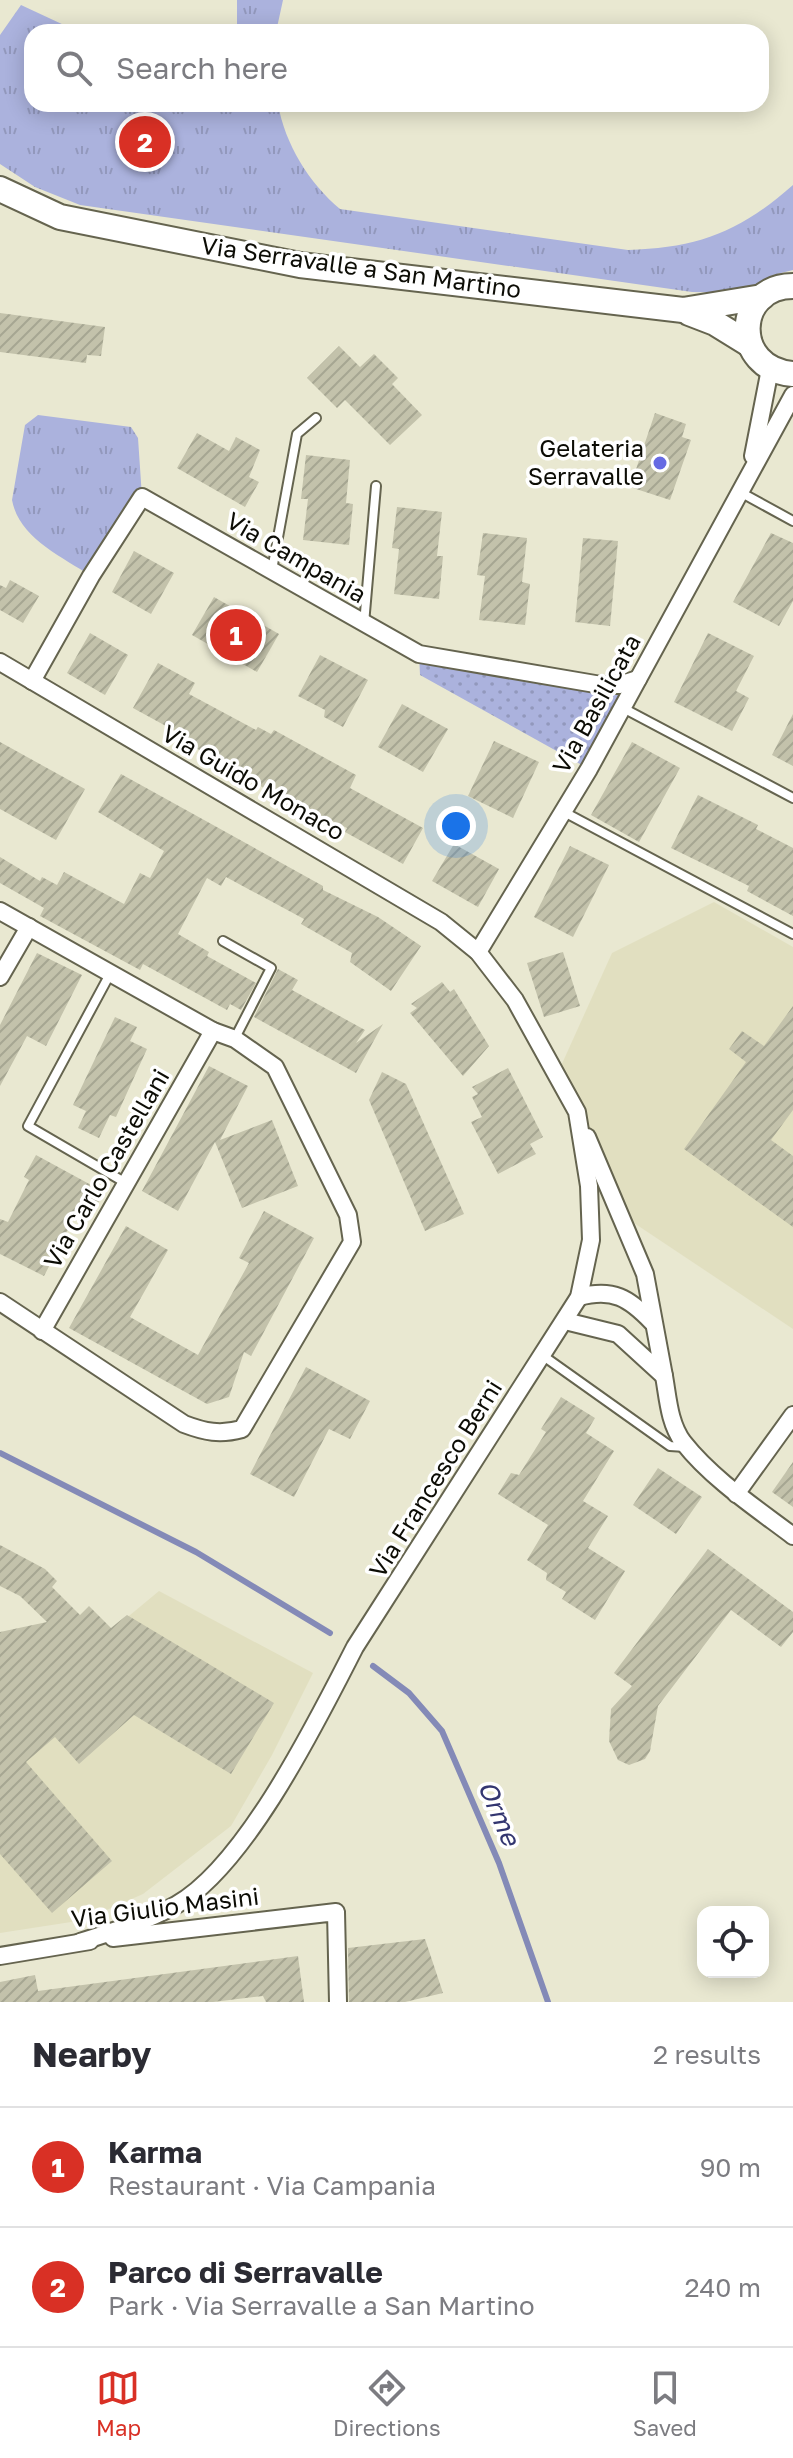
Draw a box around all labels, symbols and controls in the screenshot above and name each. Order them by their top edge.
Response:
search box [24,24,769,112]
icon: search [52,46,96,90]
text: Search here [116,50,288,86]
pin: 2 [119,112,171,172]
street label: Via Serravalle a San Martino [199,230,523,303]
place label: Gelateria Serravalle [528,433,644,490]
marker: Gelateria Serravalle [651,454,669,472]
street label: Via Campania [222,505,372,608]
pin: 1 [210,605,262,665]
street label: Via Basilicata [546,629,646,778]
street label: Via Guido Monaco [157,718,350,846]
your location [436,806,476,846]
street label: Via Carlo Castellani [37,1063,175,1273]
street label: Via Francesco Berni [362,1374,507,1582]
water label: Orme [472,1776,528,1852]
street label: Via Giulio Masini [69,1881,260,1932]
map controls [697,1906,769,1978]
button: locate [697,1906,769,1978]
text: Nearby [32,2034,152,2074]
text: 2 results [653,2039,761,2070]
text: Karma [108,2134,202,2170]
text: 1 [51,2152,65,2183]
text: 90 m [700,2152,761,2183]
text: Restaurant · Via Campania [108,2170,436,2201]
text: Parco di Serravalle [108,2254,383,2290]
text: 2 [50,2272,66,2303]
text: 240 m [684,2272,761,2303]
text: Park · Via Serravalle a San Martino [108,2290,535,2321]
tab: Map [96,2366,141,2441]
tab: Directions [333,2366,441,2441]
tab: Saved [633,2366,697,2441]

